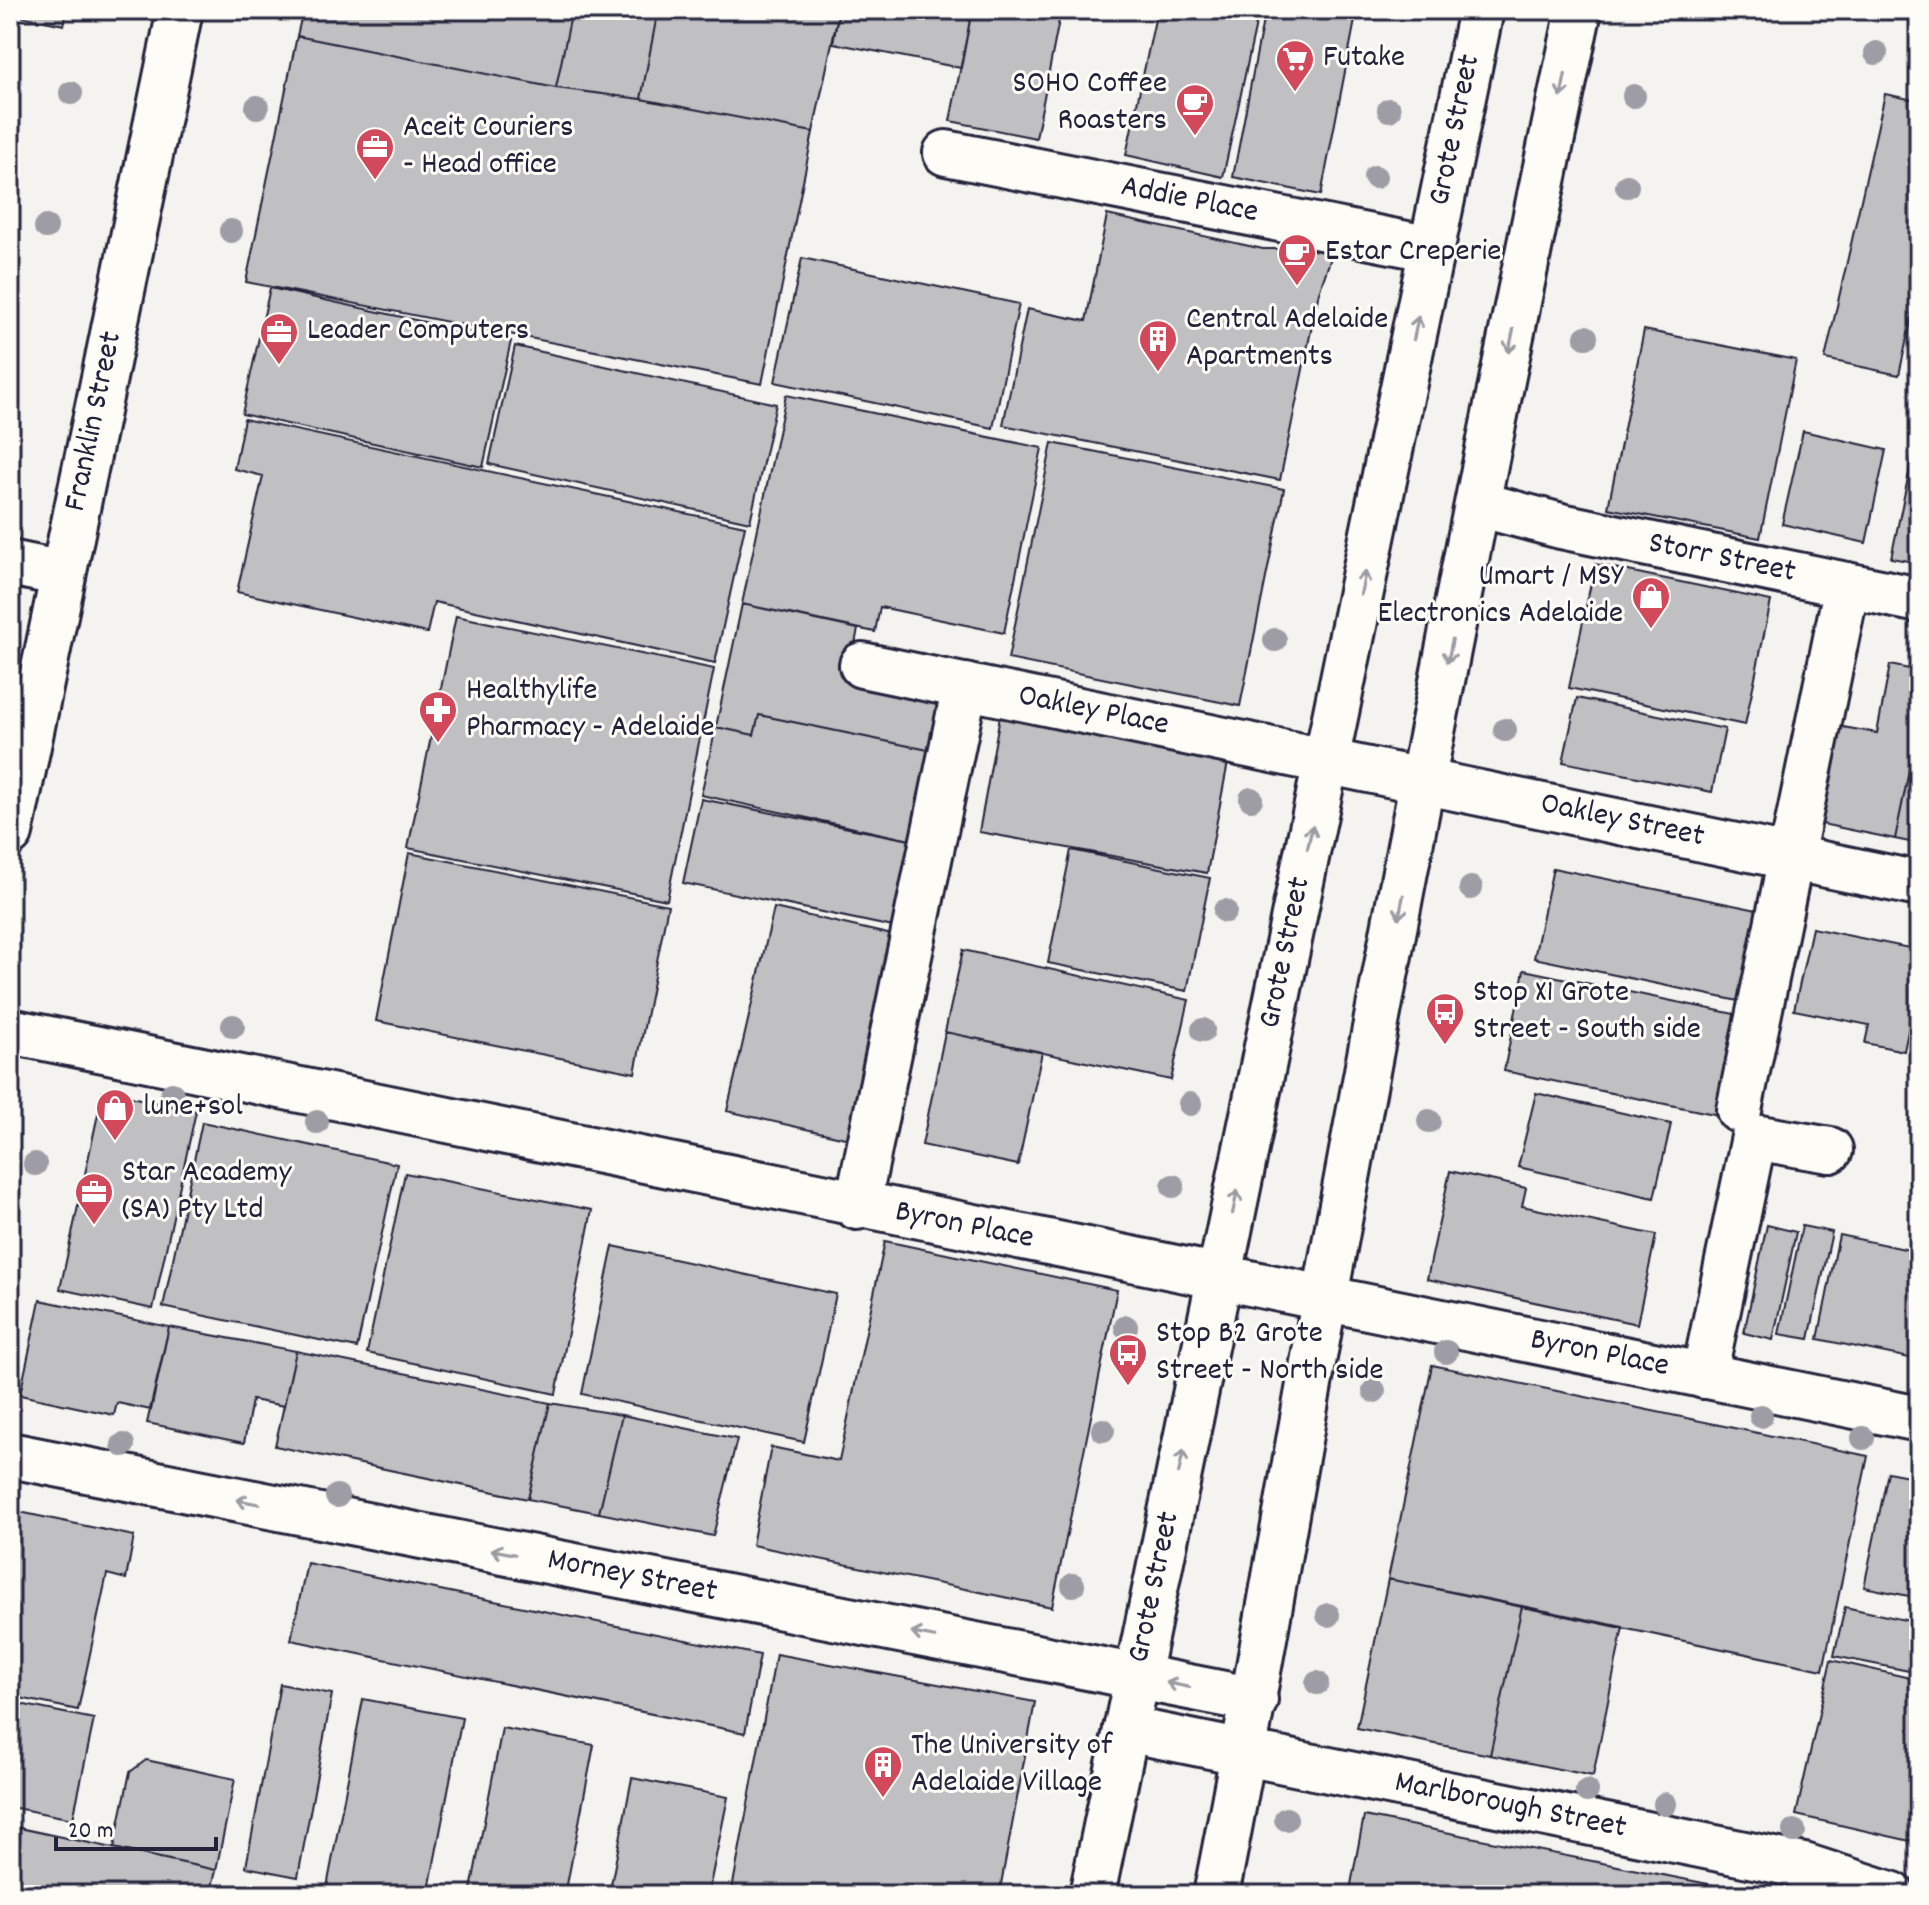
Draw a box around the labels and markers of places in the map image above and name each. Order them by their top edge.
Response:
place label: Futake [1323,36,1405,82]
supermarket icon: Futake [1274,38,1316,93]
place label: SOHO Coffee Roasters [1013,62,1167,145]
cafe icon: SOHO Coffee Roasters [1174,82,1216,137]
place label: Aceit Couriers - Head office [403,106,573,189]
office icon: Aceit Couriers - Head office [354,126,396,181]
place label: Estar Creperie [1325,230,1501,276]
cafe icon: Estar Creperie [1276,232,1318,287]
place label: Central Adelaide Apartments [1186,298,1388,381]
place label: Leader Computers [307,309,529,355]
office icon: Leader Computers [258,311,300,366]
building icon: Central Adelaide Apartments [1137,318,1179,373]
place label: Umart / MSY Electronics Adelaide [1378,555,1624,638]
shop icon: Umart / MSY Electronics Adelaide [1630,575,1672,630]
place label: Healthylife Pharmacy - Adelaide [466,669,715,752]
pharmacy icon: Healthylife Pharmacy - Adelaide [417,689,459,744]
place label: Stop X1 Grote Street - South side [1473,971,1701,1054]
bus stop icon: Stop X1 Grote Street - South side [1424,991,1466,1046]
place label: lune+sol [143,1085,243,1131]
shop icon: lune+sol [94,1087,136,1142]
place label: Star Academy (SA) Pty Ltd [122,1151,293,1234]
office icon: Star Academy (SA) Pty Ltd [73,1171,115,1226]
place label: Stop B2 Grote Street - North side [1156,1312,1384,1395]
bus stop icon: Stop B2 Grote Street - North side [1107,1332,1149,1387]
place label: The University of Adelaide Village [911,1724,1113,1807]
building icon: The University of Adelaide Village [862,1744,904,1799]

